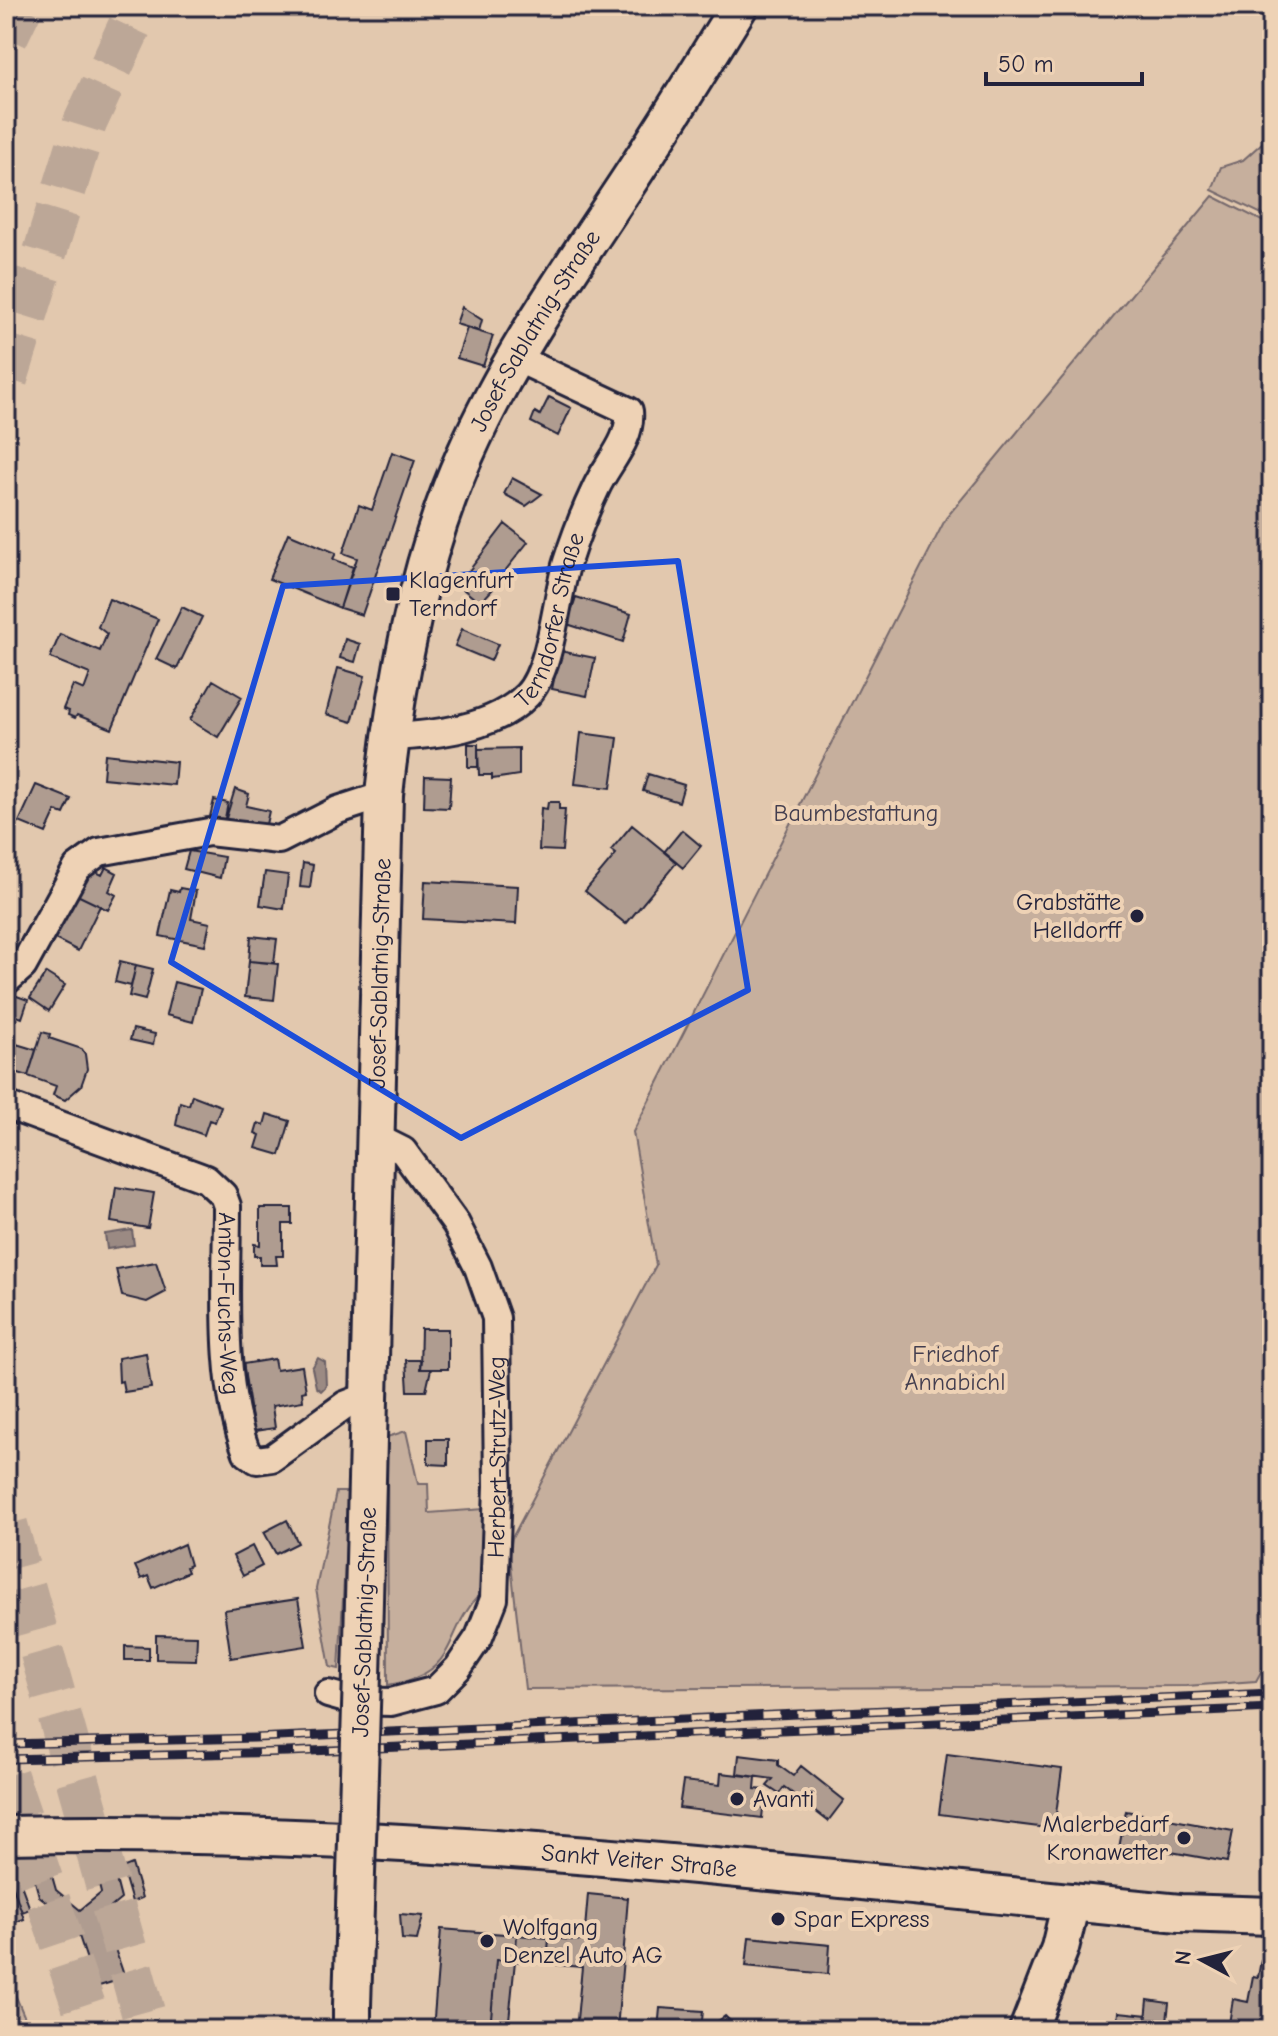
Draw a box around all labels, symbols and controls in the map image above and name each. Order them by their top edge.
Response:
scale bar [986,36,1142,86]
text: 50 m [998,50,1054,78]
street label: Josef-Sablatnig-Straße [464,224,606,436]
street label: Terndorfer Straße [509,528,590,714]
place label: Klagenfurt Terndorf [409,566,515,622]
marker: Klagenfurt Terndorf [384,585,402,603]
park label: Baumbestattung [774,799,938,827]
street label: Josef-Sablatnig-Straße [363,858,396,1089]
place label: Grabstätte Helldorff [1016,888,1122,944]
marker: Grabstätte Helldorff [1128,907,1146,925]
street label: Anton-Fuchs-Weg [212,1212,246,1397]
park label: Friedhof Annabichl [905,1340,1005,1396]
street label: Herbert-Strutz-Weg [481,1356,512,1558]
street label: Josef-Sablatnig-Straße [346,1506,382,1738]
place label: Avanti [753,1785,814,1813]
marker: Avanti [728,1790,746,1808]
place label: Malerbedarf Kronawetter [1043,1810,1169,1866]
marker: Malerbedarf Kronawetter [1175,1829,1193,1847]
street label: Sankt Veiter Straße [540,1838,738,1883]
place label: Spar Express [794,1905,930,1933]
marker: Spar Express [769,1910,787,1928]
place label: Wolfgang Denzel Auto AG [503,1913,663,1969]
north arrow [1162,1920,1242,2000]
marker: Wolfgang Denzel Auto AG [478,1932,496,1950]
text: N [1169,1949,1197,1966]

